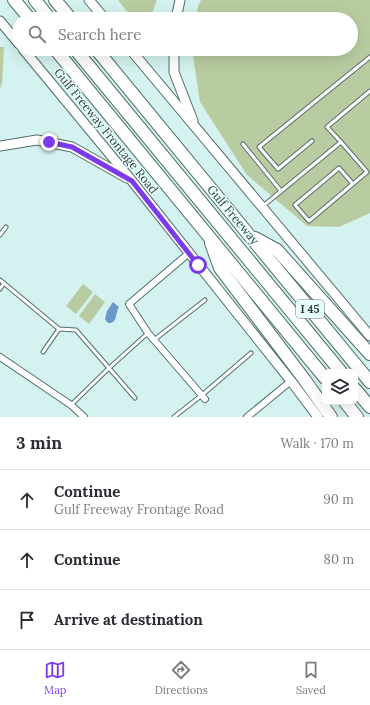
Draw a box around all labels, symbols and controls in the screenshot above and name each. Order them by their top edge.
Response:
search box [12,12,358,56]
icon: search [26,23,48,45]
text: Search here [58,25,141,44]
street label: Gulf Freeway Frontage Road [51,65,162,196]
route end [40,133,58,151]
street label: Gulf Freeway [204,182,263,248]
route start [189,256,207,274]
road number: I 45 [296,300,324,318]
map controls [322,369,358,405]
button: layers [322,369,358,405]
text: 3 min [16,432,62,454]
text: Walk · 170 m [280,435,354,452]
text: Continue [54,482,120,501]
icon: ahead [16,489,38,511]
text: 90 m [323,491,354,508]
text: Gulf Freeway Frontage Road [54,501,224,518]
icon: ahead [16,549,38,571]
text: Continue [54,550,120,569]
text: 80 m [324,551,354,568]
icon: arrive [16,609,38,631]
text: Arrive at destination [54,610,203,629]
tab: Map [44,659,66,697]
tab: Directions [155,659,208,697]
tab: Saved [296,659,326,697]

